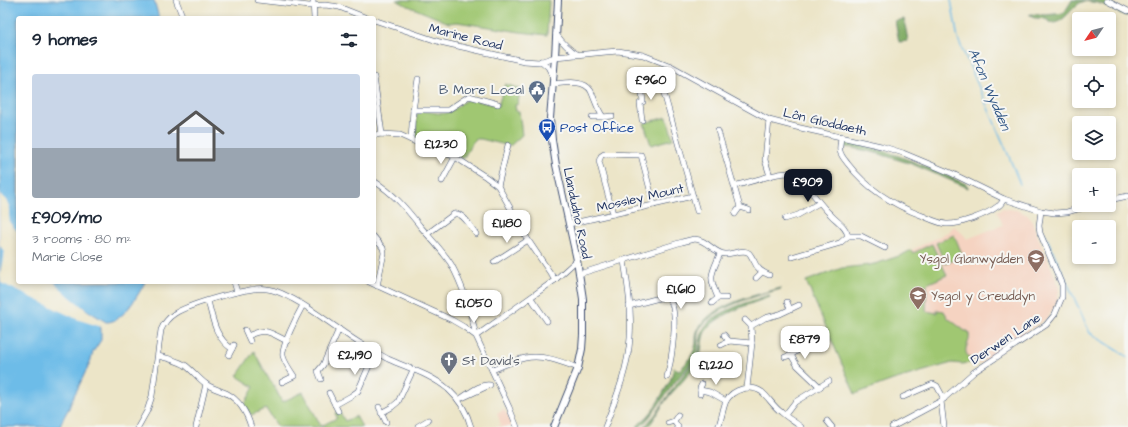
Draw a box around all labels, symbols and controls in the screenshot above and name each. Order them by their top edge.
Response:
north arrow [1072,12,1116,56]
map controls [1072,12,1116,264]
street label: Marine Road [427,19,505,55]
text: 9 homes [32,28,97,52]
icon: filters [338,29,360,51]
water label: Afon Wydden [963,45,1016,135]
button: locate [1072,64,1116,108]
pin: £960 [627,67,675,101]
text: £960 [636,71,666,89]
public building icon: B More Local [527,79,547,104]
place label: B More Local [439,81,524,99]
icon: home [160,100,232,172]
street label: Lôn Gloddaeth [781,104,869,140]
button: layers [1072,116,1116,160]
bus stop icon: Post Office [537,117,557,142]
place label: Post Office [560,119,634,137]
pin: £1,230 [408,131,474,165]
text: £1,230 [424,135,458,153]
street label: Llandudno Road [559,166,596,261]
button: + [1072,168,1116,212]
pin: £909 [784,169,832,203]
text: £909 [793,173,823,191]
street label: Mossley Mount [595,179,687,218]
text: £909/mo [32,206,102,230]
pin: £1,180 [474,210,540,244]
text: £1,180 [492,214,522,232]
button: − [1072,220,1116,264]
text: 3 rooms · 80 m² [32,230,131,248]
text: Marie Close [32,248,103,266]
school or university icon: Ysgol Glanwydden [1026,248,1046,273]
place label: Ysgol Glanwydden [920,250,1023,269]
pin: £1,610 [648,276,714,310]
text: £1,610 [667,280,696,298]
school or university icon: Ysgol y Creuddyn [908,285,928,310]
place label: Ysgol y Creuddyn [931,287,1036,306]
pin: £1,050 [441,290,507,324]
text: £1,050 [456,294,492,312]
street label: Derwen Lane [967,309,1044,369]
pin: £879 [781,326,829,360]
text: £879 [790,330,820,348]
pin: £2,190 [322,342,388,376]
text: £2,190 [338,346,372,364]
church icon: St David's [439,350,459,375]
place label: St David's [462,352,520,370]
pin: £1,220 [683,352,749,386]
text: £1,220 [699,356,733,374]

